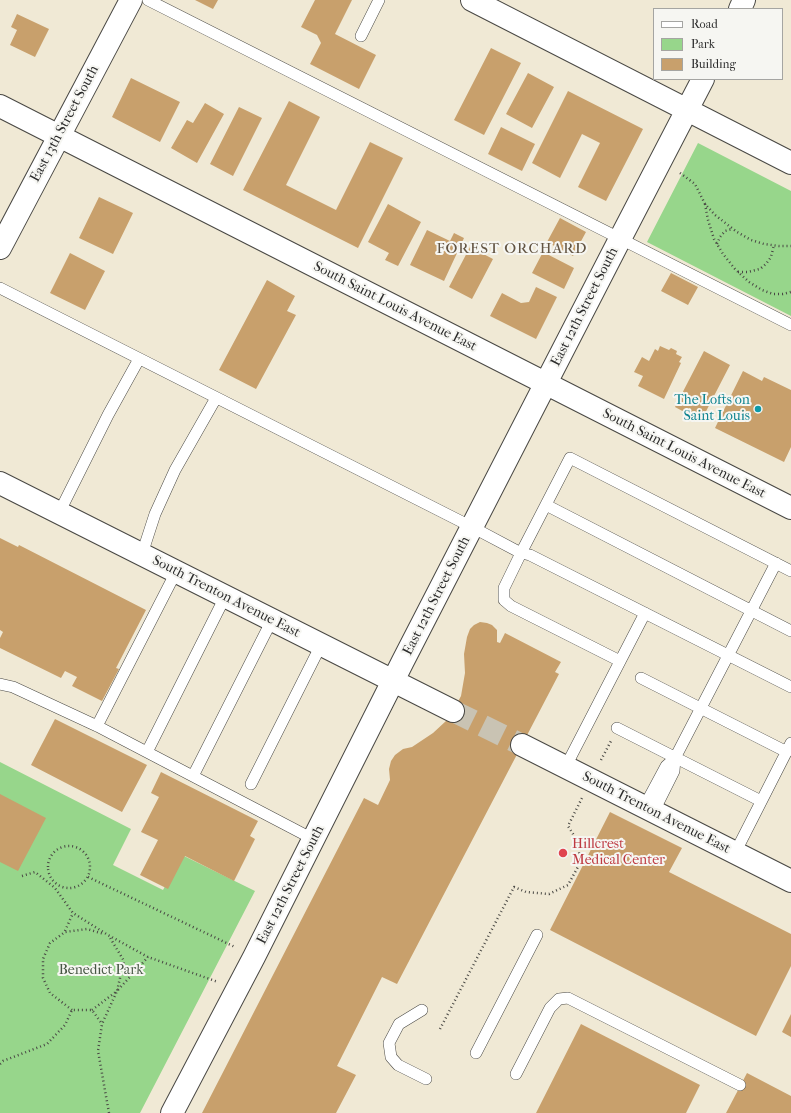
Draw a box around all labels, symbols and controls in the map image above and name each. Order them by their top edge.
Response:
legend [653,8,783,80]
text: Road [691,17,718,31]
text: Park [691,37,715,51]
text: Building [691,57,736,71]
street label: East 13th Street South [27,63,103,185]
district label: FOREST ORCHARD [436,240,588,258]
street label: East 12th Street South [548,245,622,369]
street label: South Saint Louis Avenue East [311,258,479,356]
place label: The Lofts on Saint Louis [674,393,750,426]
marker: The Lofts on Saint Louis [753,404,763,414]
street label: South Saint Louis Avenue East [600,405,768,503]
street label: East 12th Street South [400,534,474,658]
street label: South Trenton Avenue East [149,552,303,642]
street label: South Trenton Avenue East [579,768,733,858]
street label: East 12th Street South [254,823,328,947]
place label: Hillcrest Medical Center [572,837,665,870]
marker: Hillcrest Medical Center [557,847,569,859]
park label: Benedict Park [59,963,143,979]

